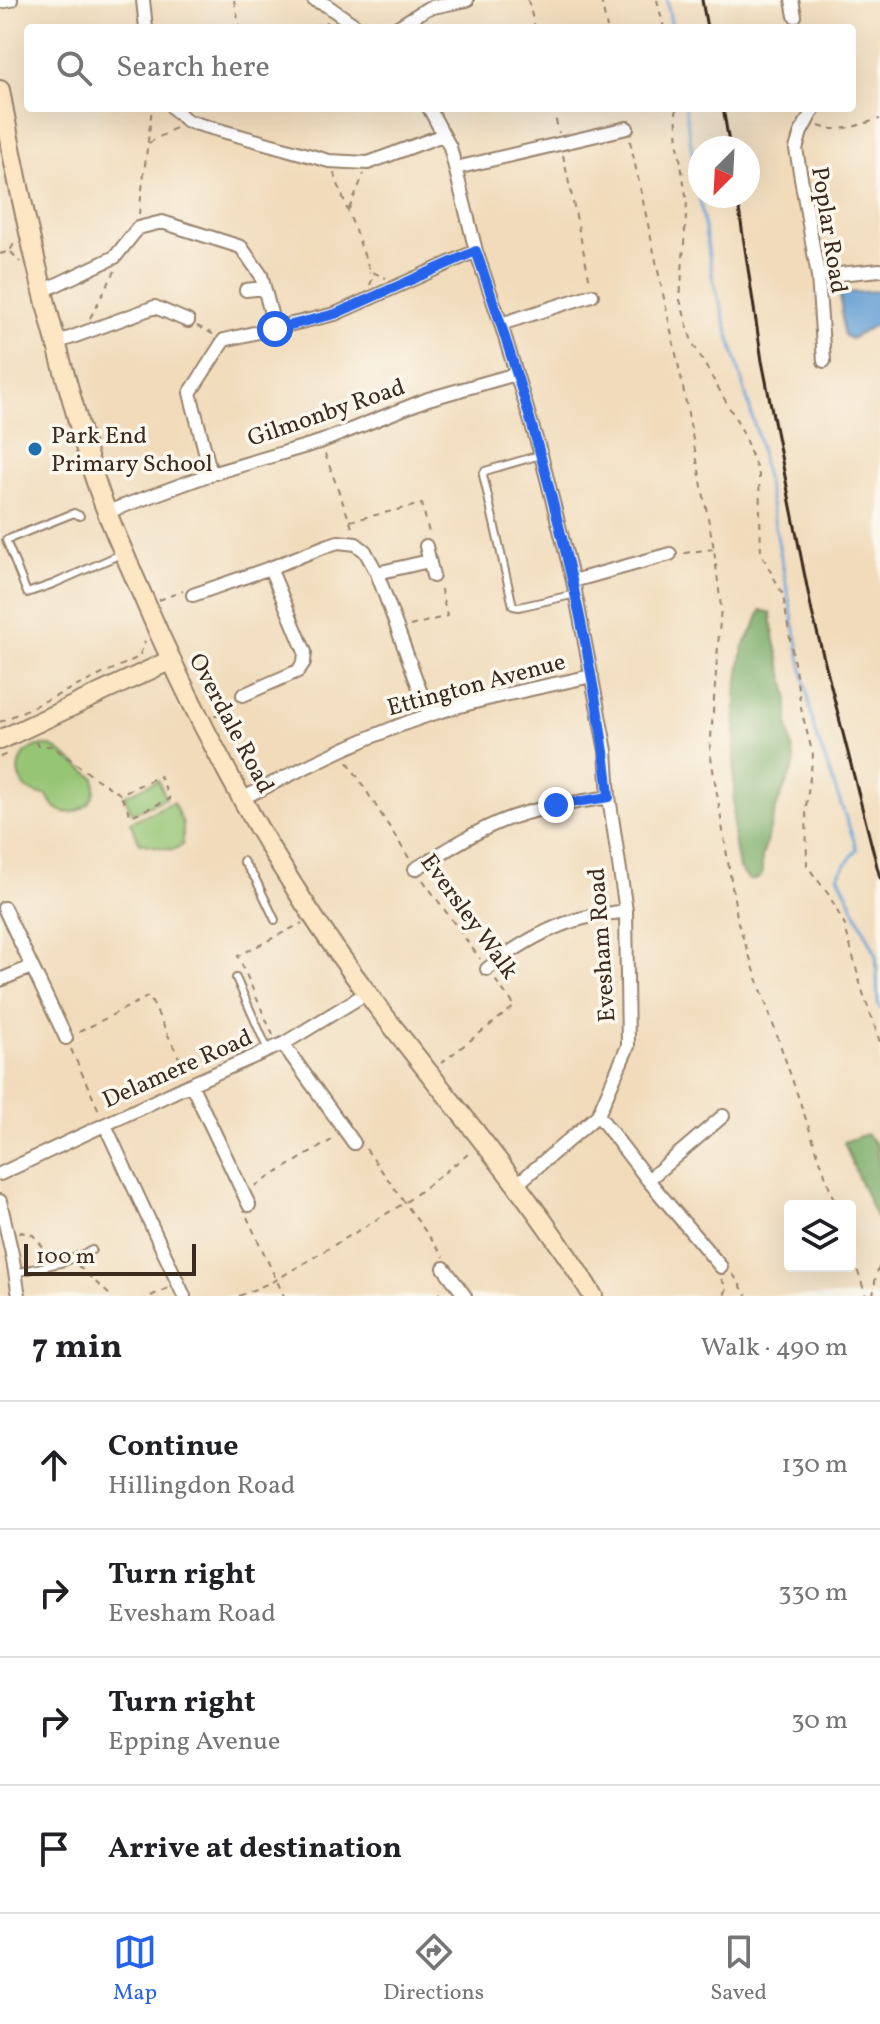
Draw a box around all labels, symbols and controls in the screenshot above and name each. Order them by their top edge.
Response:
search box [24,24,856,112]
icon: search [52,46,96,90]
text: Search here [116,47,270,89]
north arrow [688,136,760,208]
street label: Poplar Road [801,164,855,296]
route start [257,311,293,347]
street label: Gilmonby Road [243,371,410,457]
place label: Park End Primary School [51,420,213,482]
marker: Park End Primary School [26,440,44,458]
street label: Ettington Avenue [384,646,570,726]
street label: Overdale Road [179,648,281,800]
route end [538,787,574,823]
street label: Eversley Walk [411,847,526,987]
street label: Evesham Road [581,866,625,1023]
street label: Delamere Road [97,1022,258,1118]
map controls [784,1200,856,1272]
button: layers [784,1200,856,1272]
scale bar [24,1240,196,1276]
text: 100 m [36,1242,95,1273]
text: 7 min [32,1325,122,1372]
text: Walk · 490 m [701,1330,848,1366]
text: Continue [108,1426,239,1468]
icon: ahead [32,1443,76,1487]
text: 130 m [781,1447,848,1483]
text: Hillingdon Road [108,1468,296,1504]
text: Turn right [108,1554,256,1596]
icon: right [32,1571,76,1615]
text: 330 m [778,1575,848,1611]
text: Evesham Road [108,1596,276,1632]
text: Turn right [108,1682,256,1724]
icon: right [32,1699,76,1743]
text: 30 m [791,1703,848,1739]
text: Epping Avenue [108,1724,280,1760]
icon: arrive [32,1827,76,1871]
text: Arrive at destination [108,1828,402,1870]
tab: Map [113,1930,157,2009]
tab: Directions [383,1930,484,2009]
tab: Saved [710,1930,767,2009]

